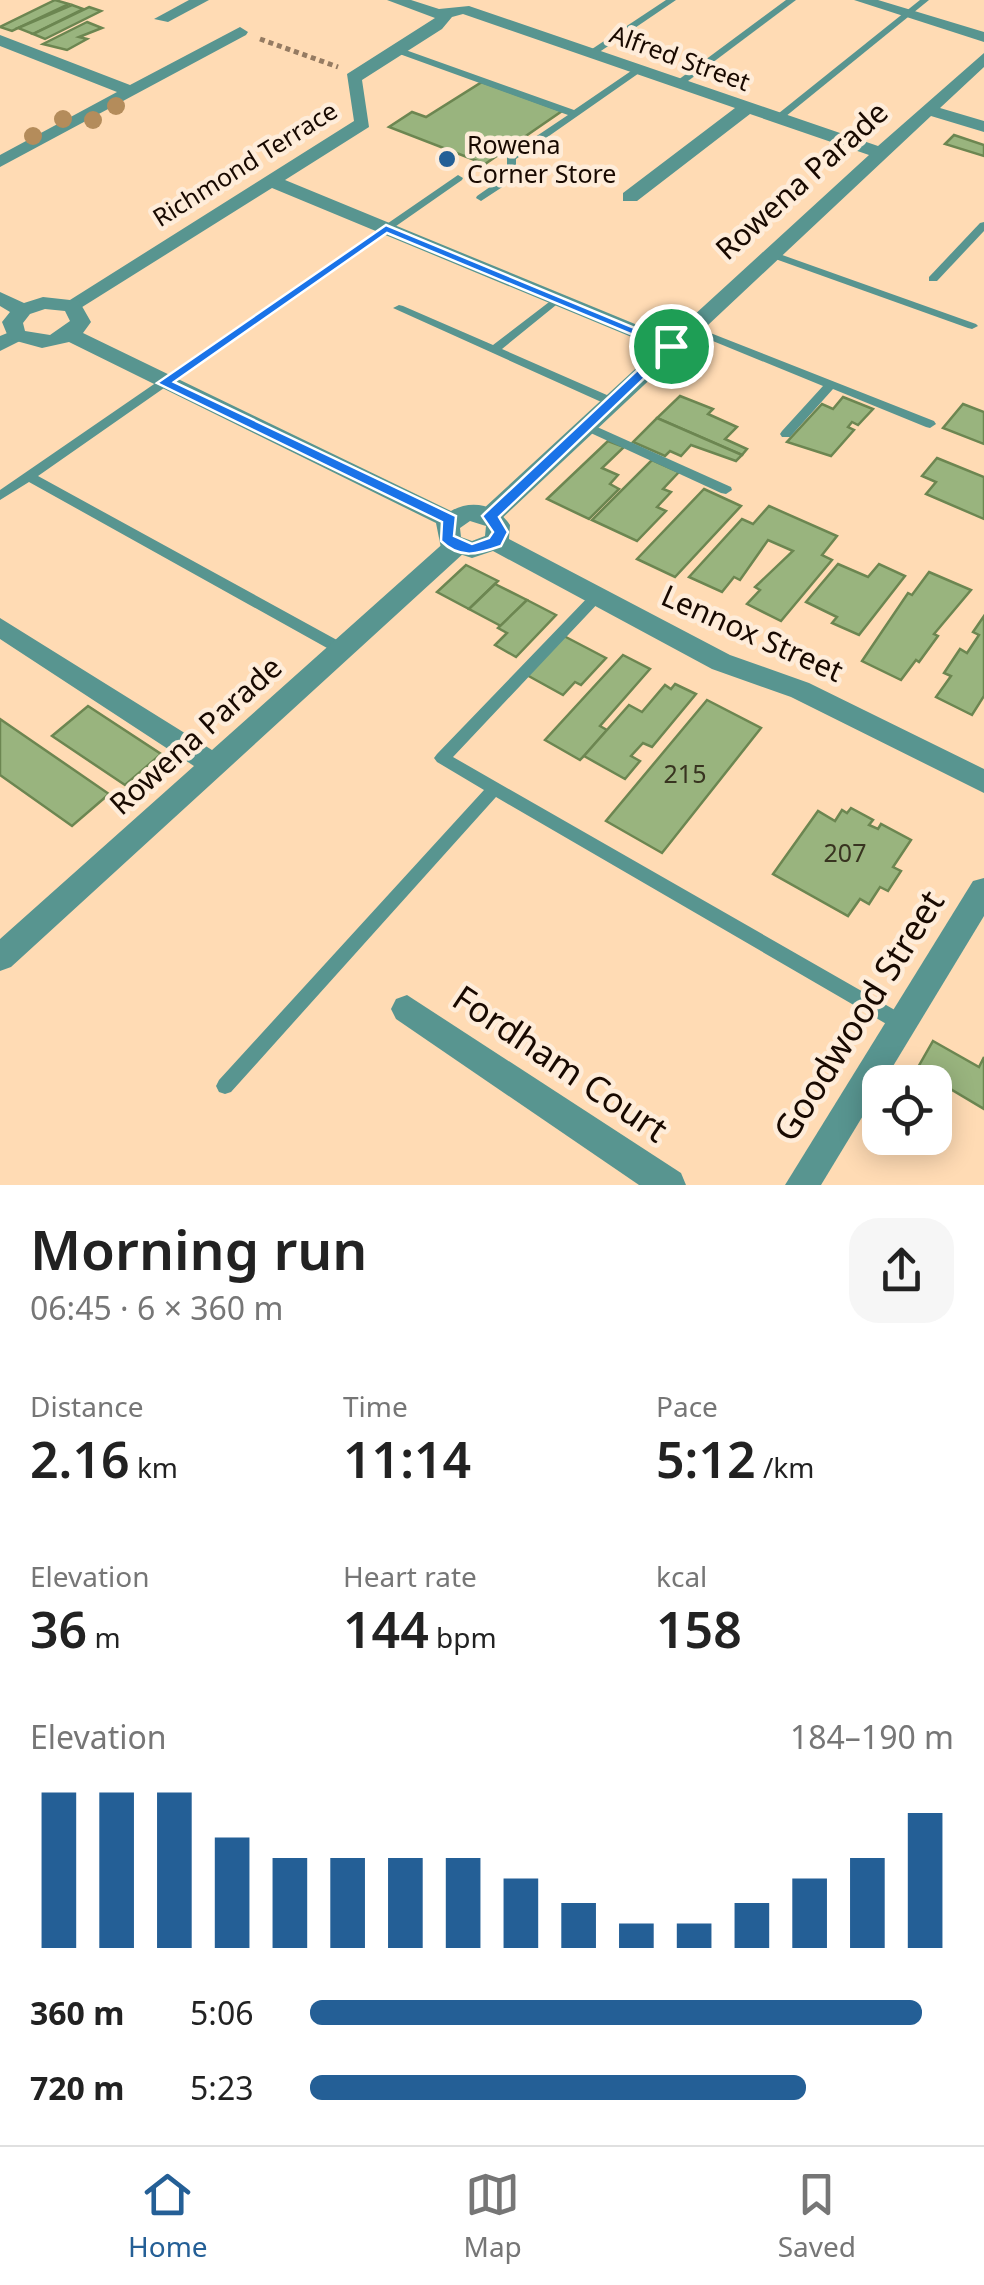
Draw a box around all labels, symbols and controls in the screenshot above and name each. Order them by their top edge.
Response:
street label: Alfred Street [606,16,755,98]
street label: Rowena Parade [706,91,896,268]
street label: Richmond Terrace [146,93,343,234]
place label: Rowena Corner Store [467,127,616,190]
marker: Rowena Corner Store [436,148,458,170]
pin [629,304,714,389]
icon: arrive [644,319,699,374]
street label: Lennox Street [655,574,850,691]
street label: Rowena Parade [100,646,290,823]
house number: 215 [664,756,706,790]
house number: 207 [824,835,866,869]
street label: Goodwood Street [762,881,954,1150]
street label: Fordham Court [444,973,677,1152]
map controls [862,1065,952,1155]
button: locate [862,1065,952,1155]
text: Morning run [30,1211,367,1286]
button: share [849,1218,954,1323]
text: 06:45 · 6 × 360 m [30,1286,283,1329]
text: Distance [30,1387,143,1425]
text: Time [343,1387,408,1425]
text: Pace [656,1387,718,1425]
text: 2.16 [30,1425,130,1493]
text: 11:14 [343,1425,471,1493]
text: 5:12 [656,1425,756,1493]
text: km [130,1448,178,1486]
text: /km [756,1448,814,1486]
text: Elevation [30,1557,150,1595]
text: Heart rate [343,1557,477,1595]
text: kcal [656,1557,707,1595]
text: 36 [30,1595,87,1663]
text: 144 [343,1595,429,1663]
text: 158 [656,1595,742,1663]
text: m [87,1618,121,1656]
text: bpm [429,1618,497,1656]
text: Elevation [30,1715,167,1758]
text: 184–190 m [790,1715,954,1758]
text: 360 m [30,1991,124,2034]
text: 5:06 [190,1991,254,2034]
text: 720 m [30,2066,124,2109]
text: 5:23 [190,2066,254,2109]
tab: Home [128,2167,208,2265]
tab: Map [464,2167,522,2265]
tab: Saved [778,2167,856,2265]

